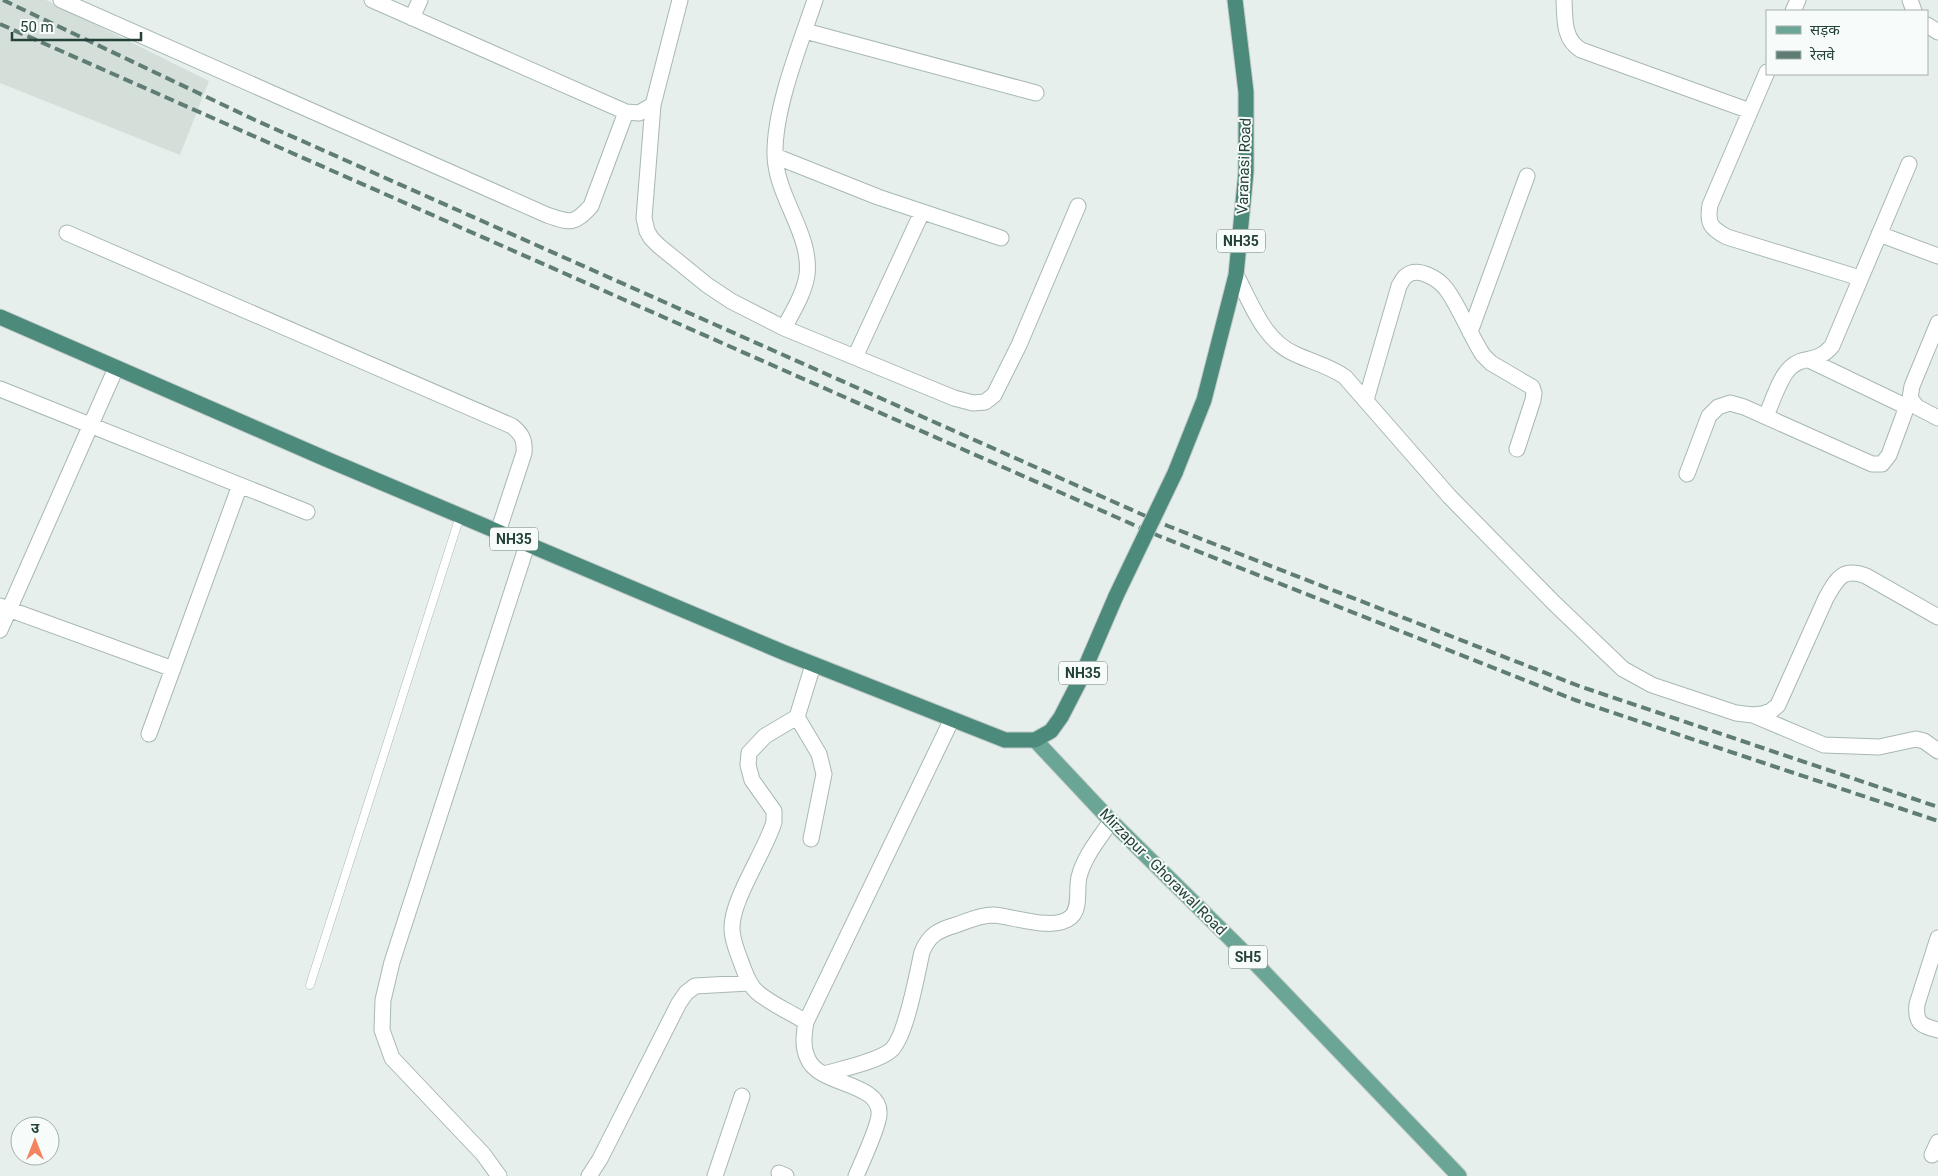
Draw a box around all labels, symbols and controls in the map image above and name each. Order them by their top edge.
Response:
scale bar [12,10,141,42]
legend [1766,10,1928,75]
text: 50 m [20,18,54,36]
text: सड़क [1810,21,1840,39]
text: रेलवे [1809,46,1835,64]
street label: Varanasi Road [1233,118,1255,214]
road number: NH35 [1217,230,1265,252]
road number: NH35 [490,528,538,550]
road number: NH35 [1059,661,1107,684]
street label: Mirzapur - Ghorawal Road [1096,805,1230,939]
road number: SH5 [1229,946,1267,969]
north arrow [10,1116,60,1166]
text: उ [31,1120,40,1136]

